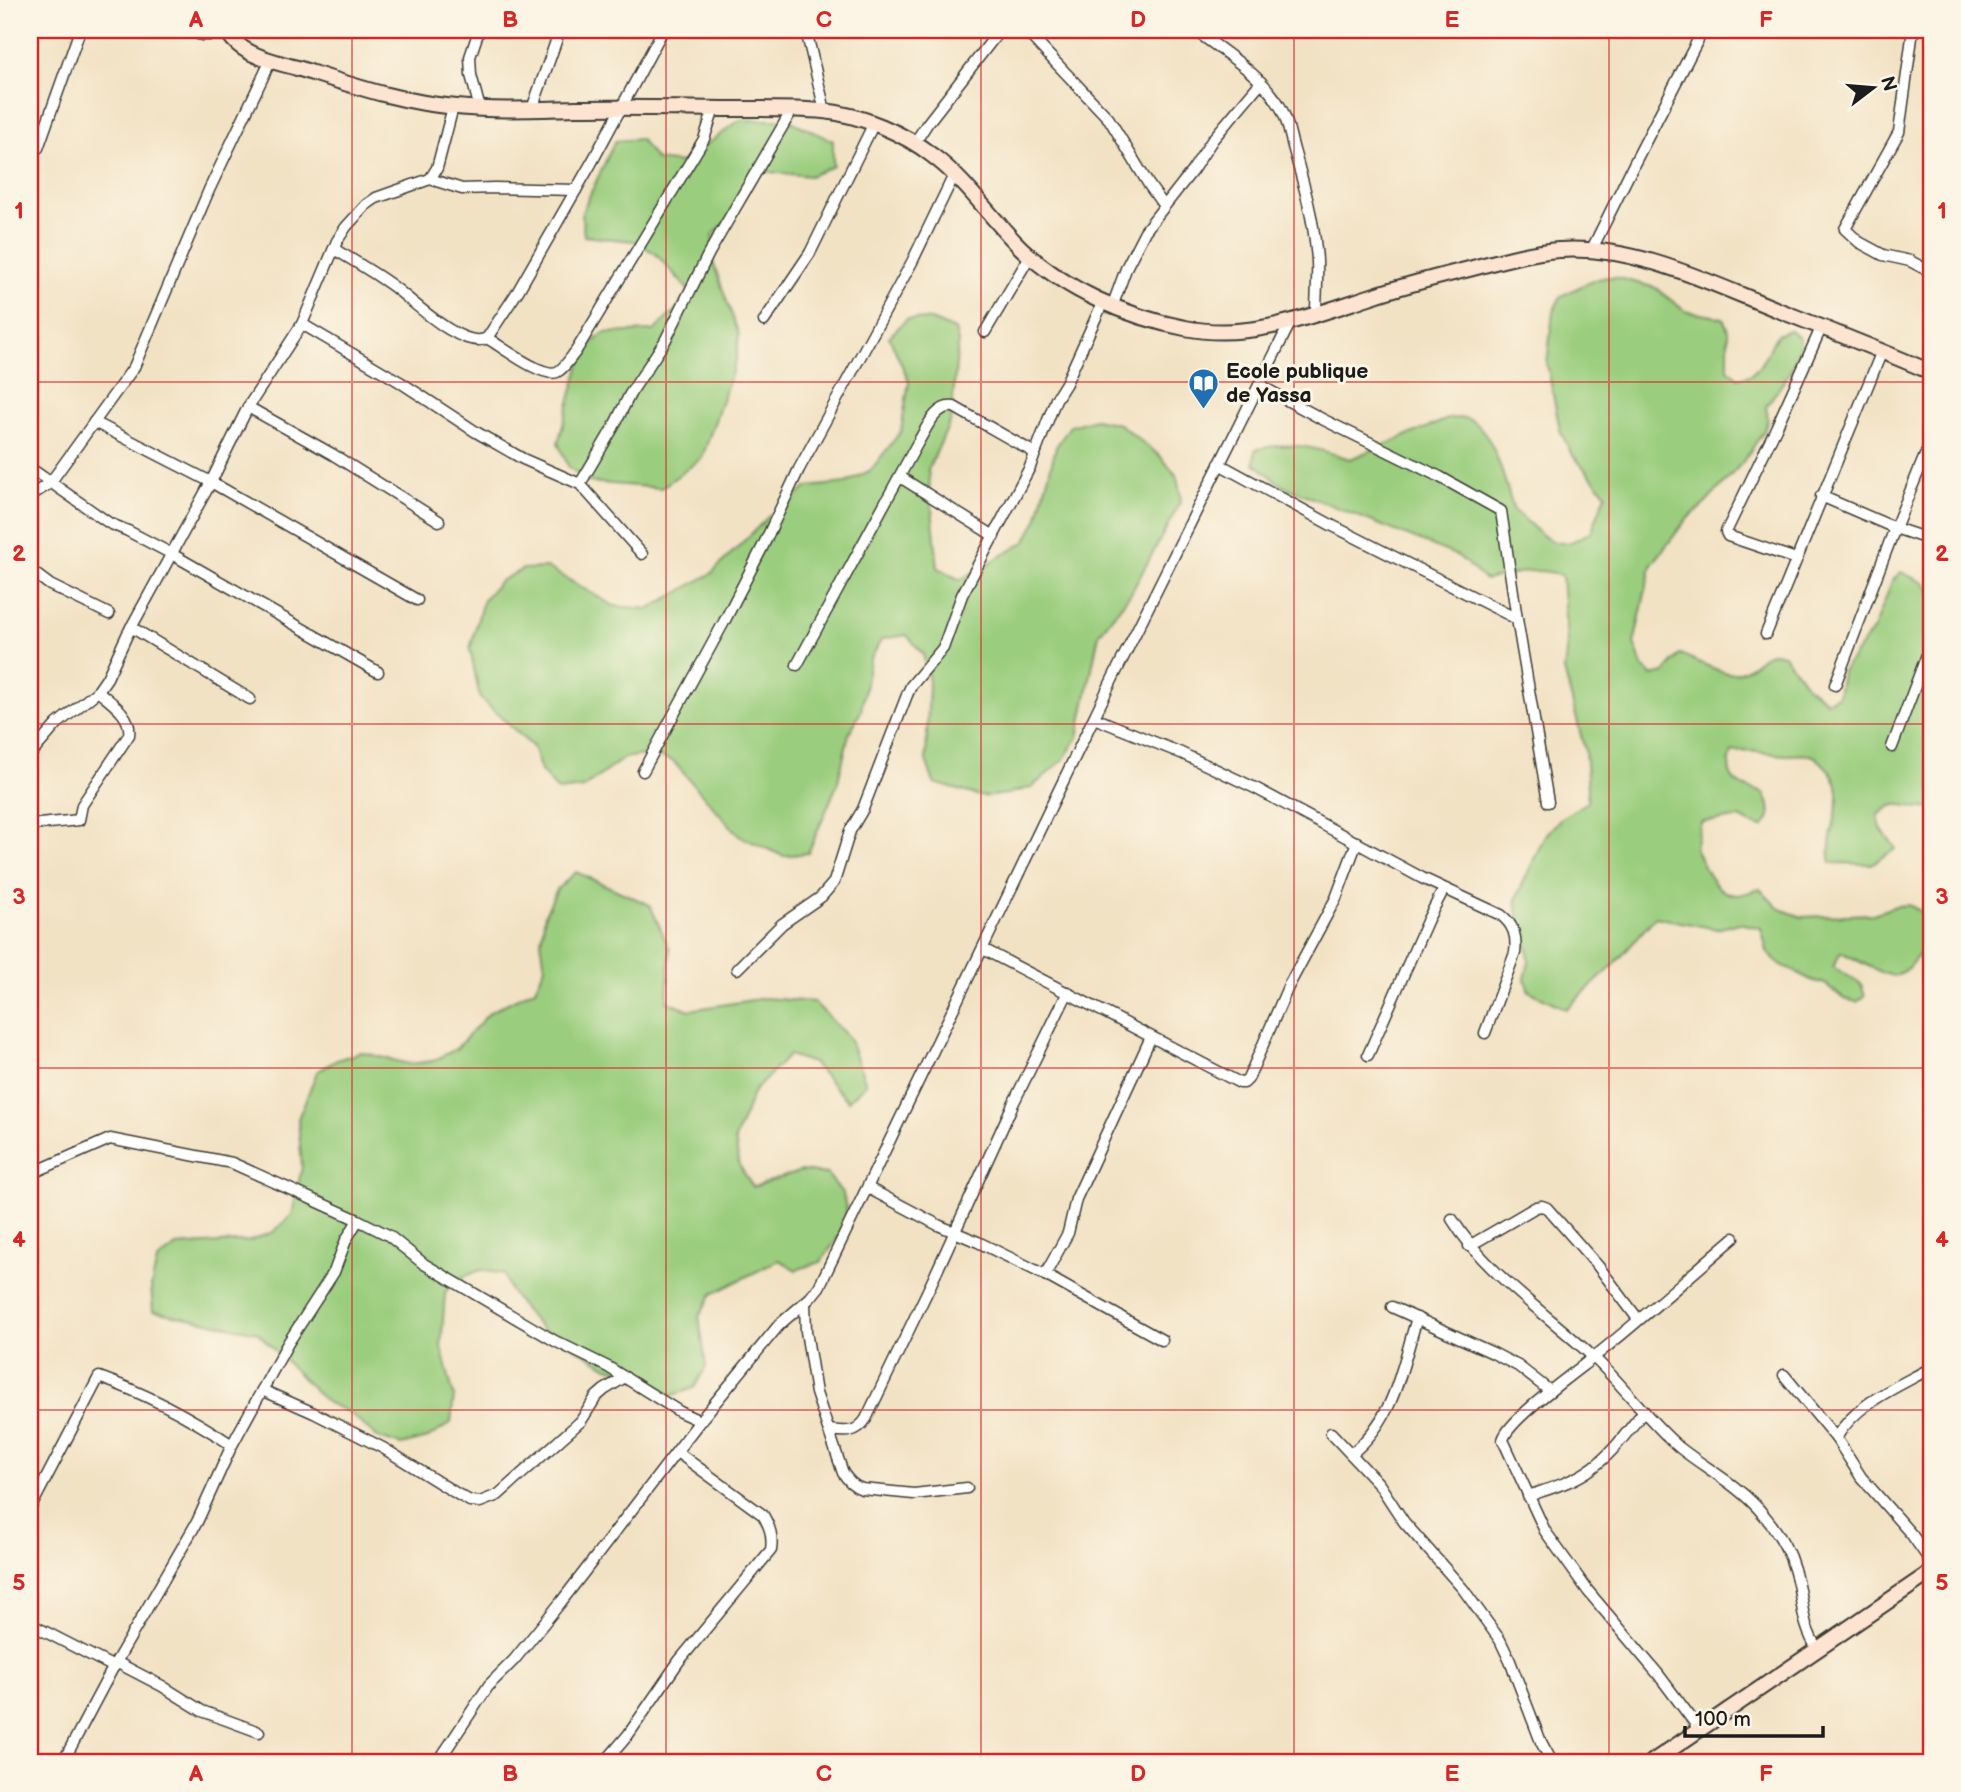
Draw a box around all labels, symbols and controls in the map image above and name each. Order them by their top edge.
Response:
text: A [188,6,204,34]
text: B [502,6,518,34]
text: C [816,6,832,34]
text: D [1130,6,1146,34]
text: E [1445,6,1460,34]
text: F [1759,6,1773,34]
north arrow [1839,52,1909,122]
text: N [1875,74,1901,94]
text: 1 [14,197,24,225]
text: 1 [1937,197,1947,225]
place label: Ecole publique de Yassa [1226,359,1368,408]
library icon: Ecole publique de Yassa [1186,366,1220,410]
text: 2 [12,540,26,568]
text: 2 [1935,540,1949,568]
text: 3 [12,883,26,911]
text: 3 [1935,883,1949,911]
text: 4 [12,1226,26,1254]
text: 4 [1935,1226,1949,1254]
text: 5 [12,1569,26,1597]
text: 5 [1935,1569,1949,1597]
scale bar [1685,1694,1823,1738]
text: 100 m [1695,1707,1751,1732]
text: A [188,1760,204,1788]
text: B [502,1760,518,1788]
text: C [816,1760,832,1788]
text: D [1130,1760,1146,1788]
text: E [1445,1760,1460,1788]
text: F [1759,1760,1773,1788]

